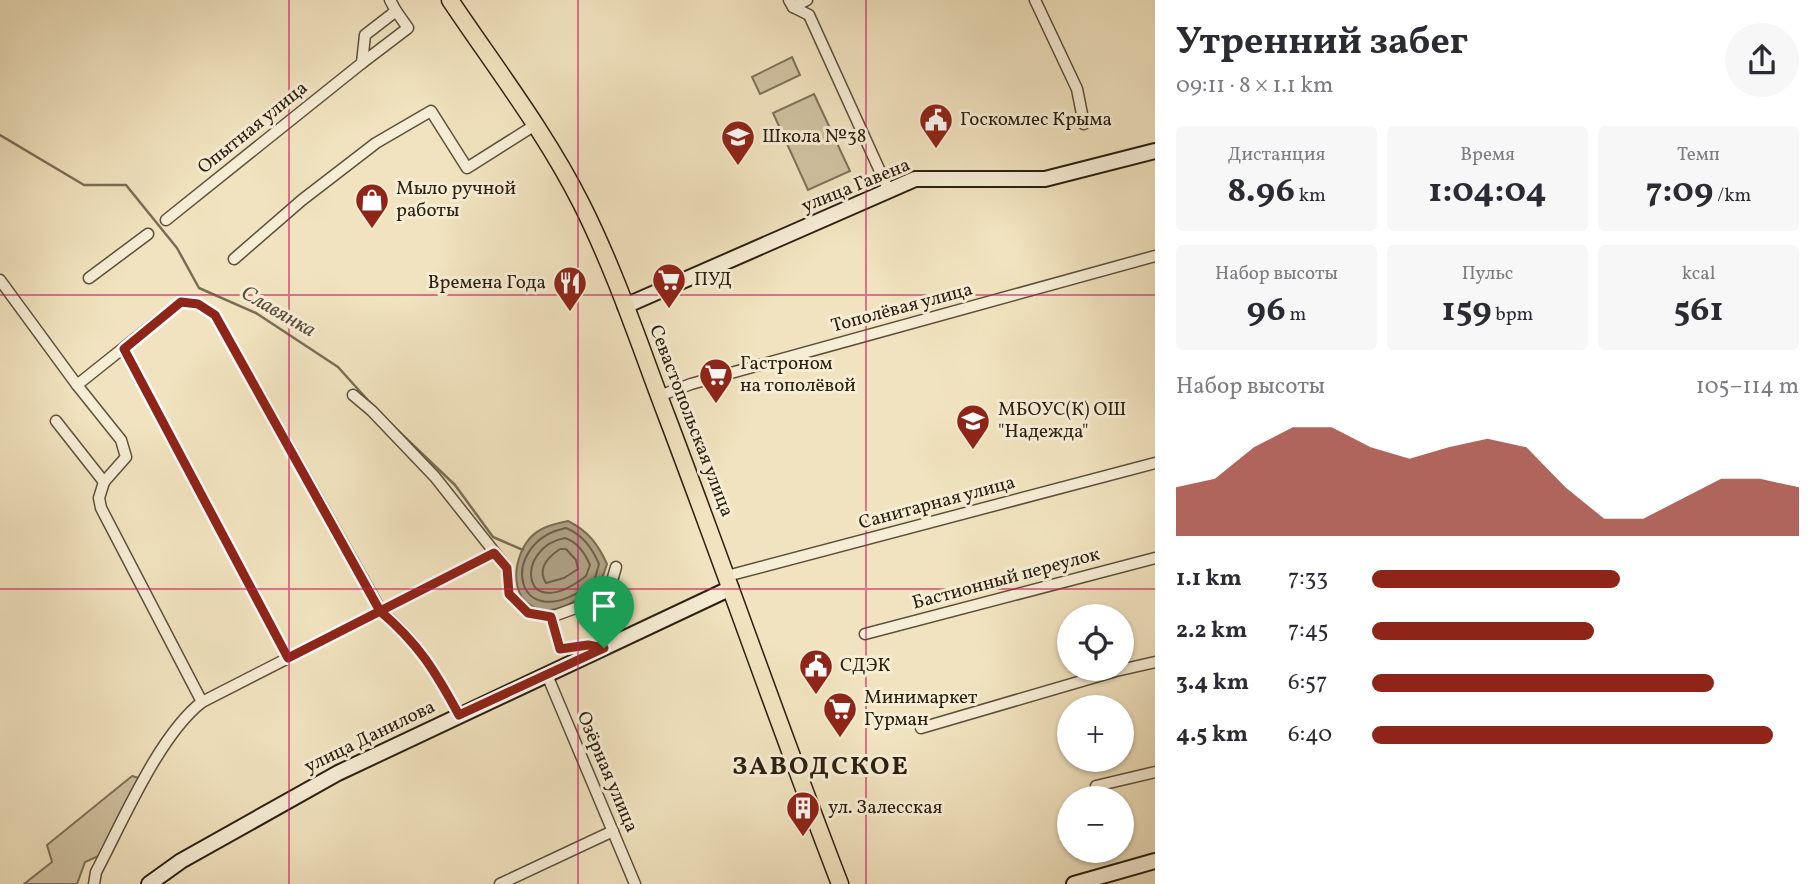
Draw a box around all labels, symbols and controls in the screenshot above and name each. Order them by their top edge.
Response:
text: Утренний забег [1176,17,1468,70]
button: share [1725,23,1799,97]
text: 09:11 · 8 × 1.1 km [1176,70,1333,102]
street label: Опытная улица [192,75,314,181]
public building icon: Госкомлес Крыма [917,101,955,150]
place label: Госкомлес Крыма [960,107,1112,133]
school or university icon: Школа №38 [719,118,757,167]
place label: Школа №38 [762,124,866,150]
text: Дистанция [1228,142,1325,168]
text: Время [1460,142,1515,168]
text: Темп [1677,142,1720,168]
street label: улица Гавена [798,152,914,220]
text: 8.96 [1227,168,1295,216]
text: 1:04:04 [1428,168,1547,216]
text: 7:09 [1646,168,1713,216]
place label: Мыло ручной работы [396,176,516,224]
shop icon: Мыло ручной работы [353,181,391,230]
text: km [1295,183,1326,209]
text: /km [1713,183,1751,209]
supermarket icon: ПУД [650,261,688,310]
text: Набор высоты [1215,261,1338,287]
text: Пульс [1462,261,1513,287]
text: kcal [1682,261,1715,287]
restaurant icon: Времена Года [551,264,589,313]
place label: ПУД [694,267,732,293]
place label: Времена Года [428,270,546,296]
street label: Тополёвая улица [828,277,976,339]
water label: Славянка [235,279,321,345]
text: 96 [1247,287,1286,335]
text: 159 [1442,287,1492,335]
text: 561 [1673,287,1724,335]
text: m [1286,302,1306,328]
text: bpm [1492,302,1533,328]
street label: Севастопольская улица [642,321,740,521]
place label: Гастроном на тополёвой [740,351,856,399]
supermarket icon: Гастроном на тополёвой [697,356,735,405]
text: Набор высоты [1176,371,1325,403]
text: 105–114 m [1696,371,1799,403]
place label: МБОУС(К) ОШ "Надежда" [998,397,1127,445]
school or university icon: МБОУС(К) ОШ "Надежда" [954,402,992,451]
street label: Санитарная улица [856,470,1018,536]
street label: Бастионный переулок [909,541,1103,617]
text: 1.1 km [1176,563,1242,595]
text: 7:33 [1288,563,1328,595]
pin [574,576,634,648]
icon: arrive [585,587,623,625]
map controls [1057,604,1134,863]
button: locate [1057,604,1134,681]
text: 2.2 km [1176,615,1247,647]
text: 7:45 [1288,615,1329,647]
public building icon: СДЭК [797,647,835,696]
place label: СДЭК [840,653,890,679]
text: 3.4 km [1176,667,1249,699]
text: 6:57 [1288,667,1327,699]
place label: Минимаркет Гурман [864,685,978,733]
supermarket icon: Минимаркет Гурман [821,690,859,739]
street label: улица Данилова [300,694,440,780]
button: + [1057,695,1134,772]
street label: Озёрная улица [570,708,644,836]
text: 4.5 km [1176,719,1248,751]
text: 6:40 [1288,719,1332,751]
district label: ЗАВОДСКОЕ [732,749,910,785]
button: − [1057,786,1134,863]
building icon: ул. Залесская [784,789,822,838]
place label: ул. Залесская [828,795,943,821]

